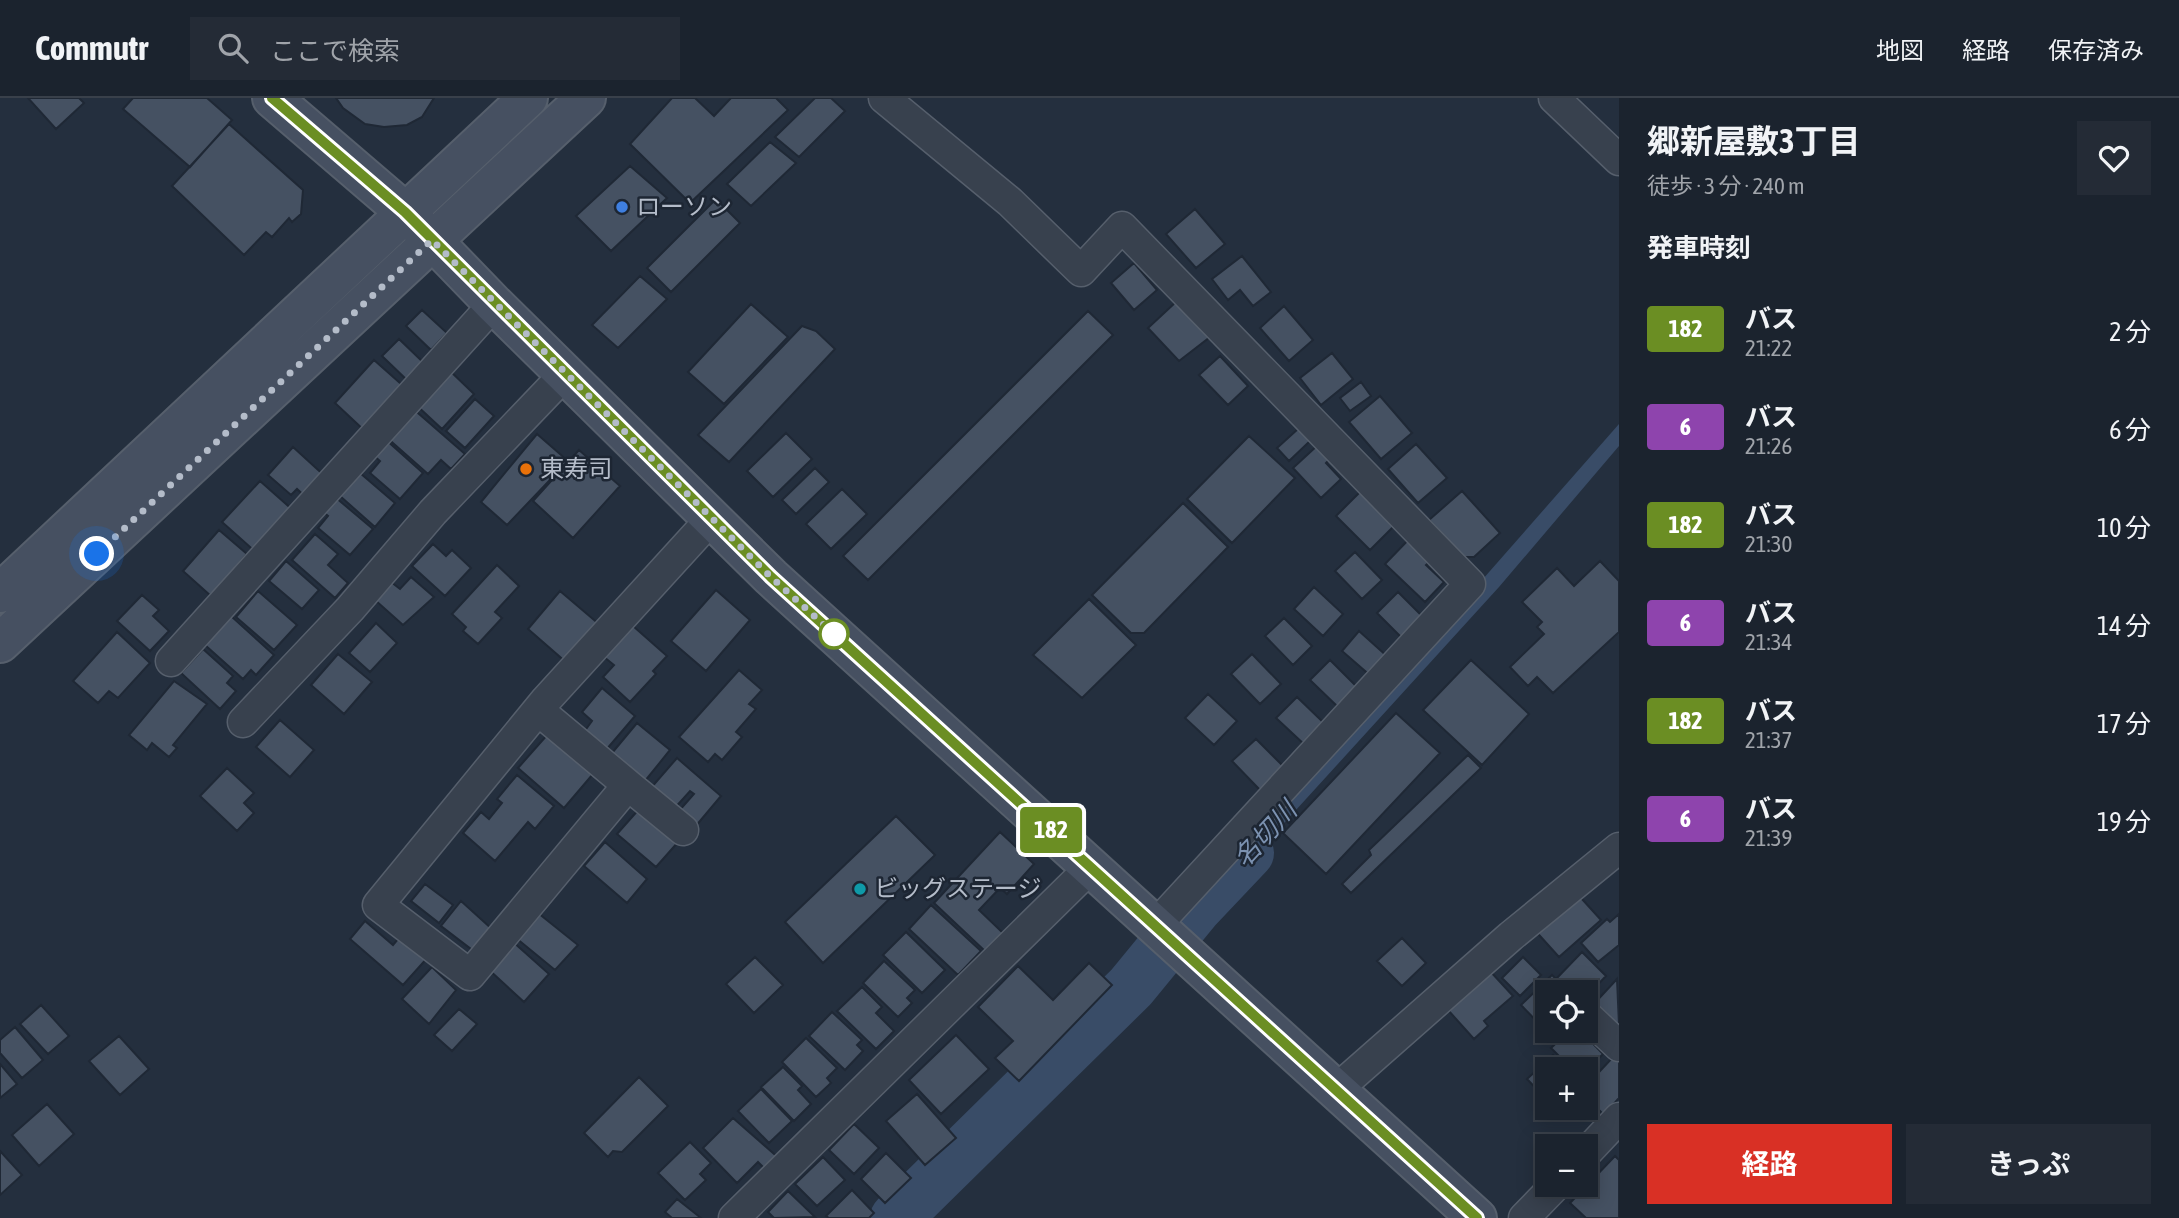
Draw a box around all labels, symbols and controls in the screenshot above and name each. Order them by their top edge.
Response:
search box [190,17,680,80]
text: Commutr [35,29,148,67]
icon: search [214,29,252,67]
text: ここで検索 [270,36,400,66]
text: 地図 [1876,37,1924,64]
text: 経路 [1962,37,2010,64]
text: 保存済み [2048,37,2144,64]
button: heart [2077,121,2151,195]
text: 郷新屋敷3丁目 [1647,122,1861,160]
text: 徒歩 · 3 分 · 240 m [1647,173,1805,199]
place label: ローソン [636,193,732,220]
marker: ローソン [614,199,630,215]
text: 発車時刻 [1647,233,1751,263]
text: バス [1745,304,1797,334]
text: 182 [1669,315,1702,342]
text: 2 分 [2109,317,2151,347]
text: 21:22 [1745,335,1792,361]
text: バス [1745,402,1797,432]
text: 6 [1680,413,1691,440]
text: 6 分 [2109,415,2151,445]
text: 21:26 [1745,433,1792,459]
place label: 東寿司 [540,455,612,482]
marker: 東寿司 [518,461,534,477]
text: バス [1745,500,1797,530]
text: 182 [1669,511,1702,538]
text: 10 分 [2097,513,2151,543]
text: 21:30 [1745,531,1792,557]
your location [79,536,114,571]
text: バス [1745,598,1797,628]
text: 6 [1680,609,1691,636]
text: 14 分 [2097,611,2151,641]
unlabelled marker [819,619,849,649]
text: 21:34 [1745,629,1792,655]
text: バス [1745,696,1797,726]
text: 182 [1669,707,1702,734]
text: 17 分 [2097,709,2151,739]
text: 21:37 [1745,727,1792,753]
water label: 名切川 [1227,793,1305,873]
text: バス [1745,794,1797,824]
text: 6 [1680,805,1691,832]
line badge: 182 [1011,807,1091,853]
text: 19 分 [2097,807,2151,837]
text: 182 [1034,816,1068,843]
text: 21:39 [1745,825,1792,851]
place label: ビッグステージ [874,875,1042,902]
marker: ビッグステージ [852,881,868,897]
map controls [1535,980,1598,1197]
button: locate [1535,980,1598,1043]
button: + [1535,1057,1598,1120]
button: 経路 [1647,1124,1892,1204]
button: きっぷ [1906,1124,2151,1204]
button: − [1535,1134,1598,1197]

